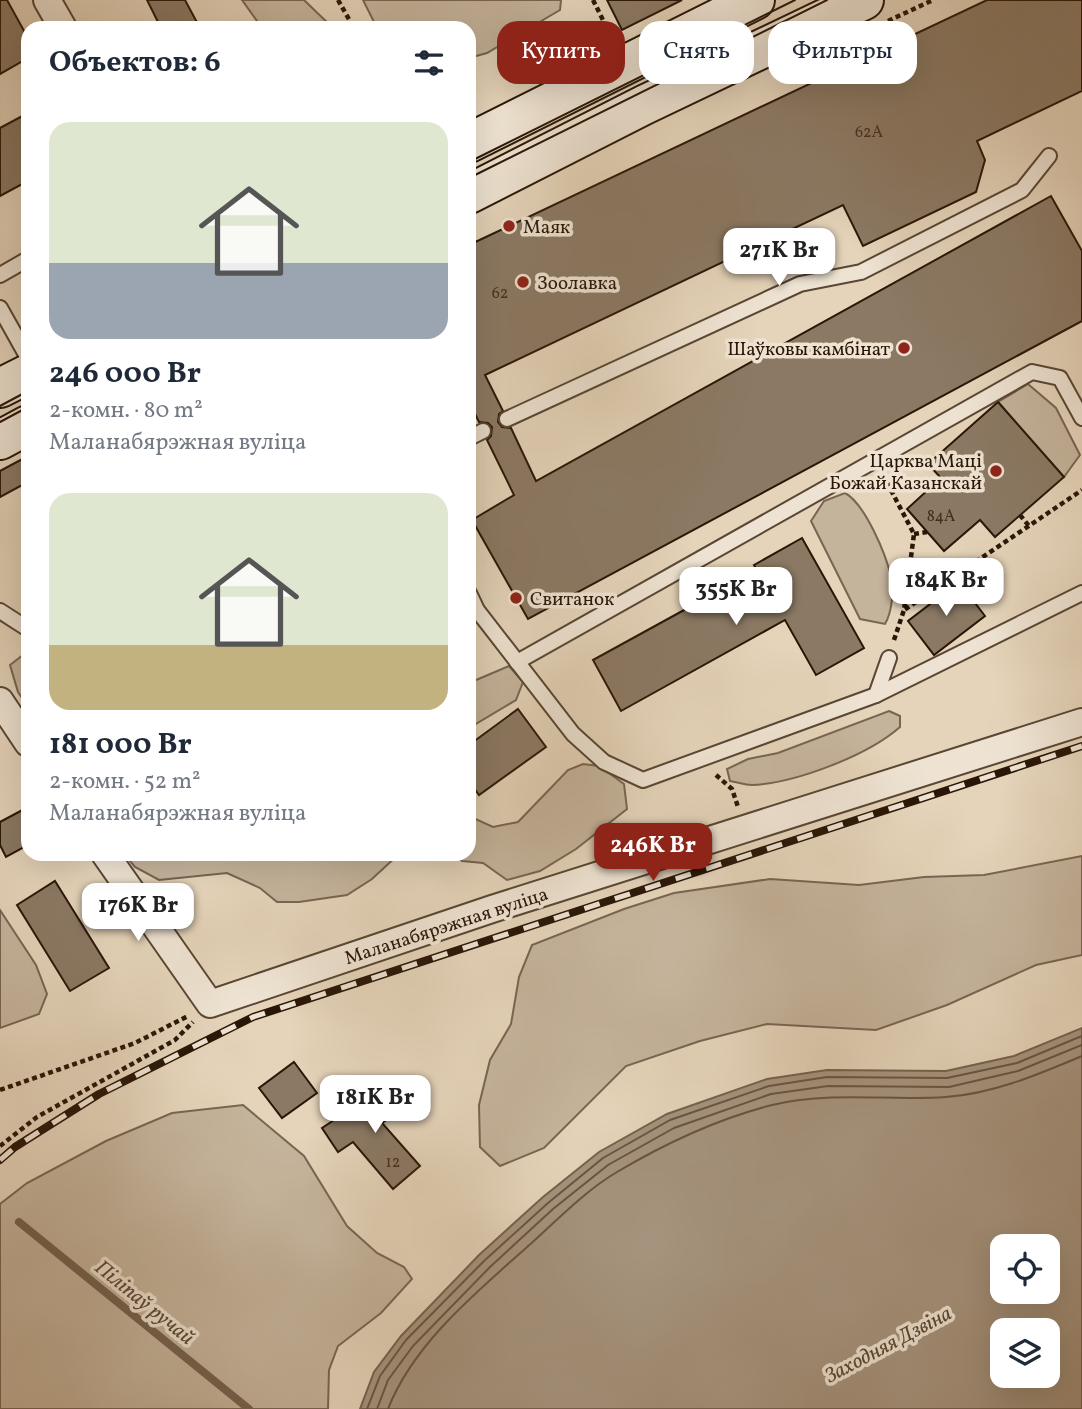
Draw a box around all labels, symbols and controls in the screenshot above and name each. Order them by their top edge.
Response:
chip: Купить [497,21,625,84]
chip: Снять [639,21,754,84]
chip: Фильтры [768,21,917,84]
text: Объектов: 6 [49,42,221,84]
icon: filters [410,44,448,82]
house number: 62А [855,122,883,144]
icon: home [186,168,312,294]
place label: Маяк [523,215,570,241]
marker: Маяк [501,218,517,234]
pin: 271K Br [714,229,844,288]
text: 271K Br [739,235,819,267]
place label: Зоолавка [537,271,617,297]
marker: Зоолавка [515,274,531,290]
house number: 62 [492,283,508,305]
place label: Шаўковы камбінат [727,337,890,363]
marker: Шаўковы камбінат [896,340,912,356]
text: 246 000 Br [49,353,201,395]
text: 2-комн. · 80 m² [49,395,203,427]
text: Маланабярэжная вуліца [49,427,307,459]
place label: Царква Маці Божай Казанскай [829,449,982,497]
marker: Царква Маці Божай Казанскай [988,463,1004,479]
house number: 84А [927,506,955,528]
icon: home [186,539,312,665]
pin: 184K Br [881,558,1011,618]
text: 184K Br [905,565,987,597]
pin: 355K Br [671,568,801,627]
text: 355K Br [695,574,777,606]
place label: Свитанок [530,587,614,613]
marker: Свитанок [508,590,524,606]
text: 181 000 Br [49,724,192,766]
text: 2-комн. · 52 m² [49,766,201,798]
text: Маланабярэжная вуліца [49,798,307,830]
pin: 246K Br [588,824,718,883]
text: 246K Br [610,830,696,862]
street label: Маланабярэжная вуліца [341,882,552,972]
pin: 176K Br [73,884,203,943]
text: 176K Br [98,890,178,922]
pin: 181K Br [310,1076,440,1135]
text: 181K Br [336,1082,414,1114]
house number: 12 [386,1152,400,1174]
map controls [990,1234,1060,1388]
button: locate [990,1234,1060,1304]
water label: Піліпаў ручай [88,1254,200,1353]
water label: Заходняя Дзвіна [819,1300,957,1391]
button: layers [990,1318,1060,1388]

